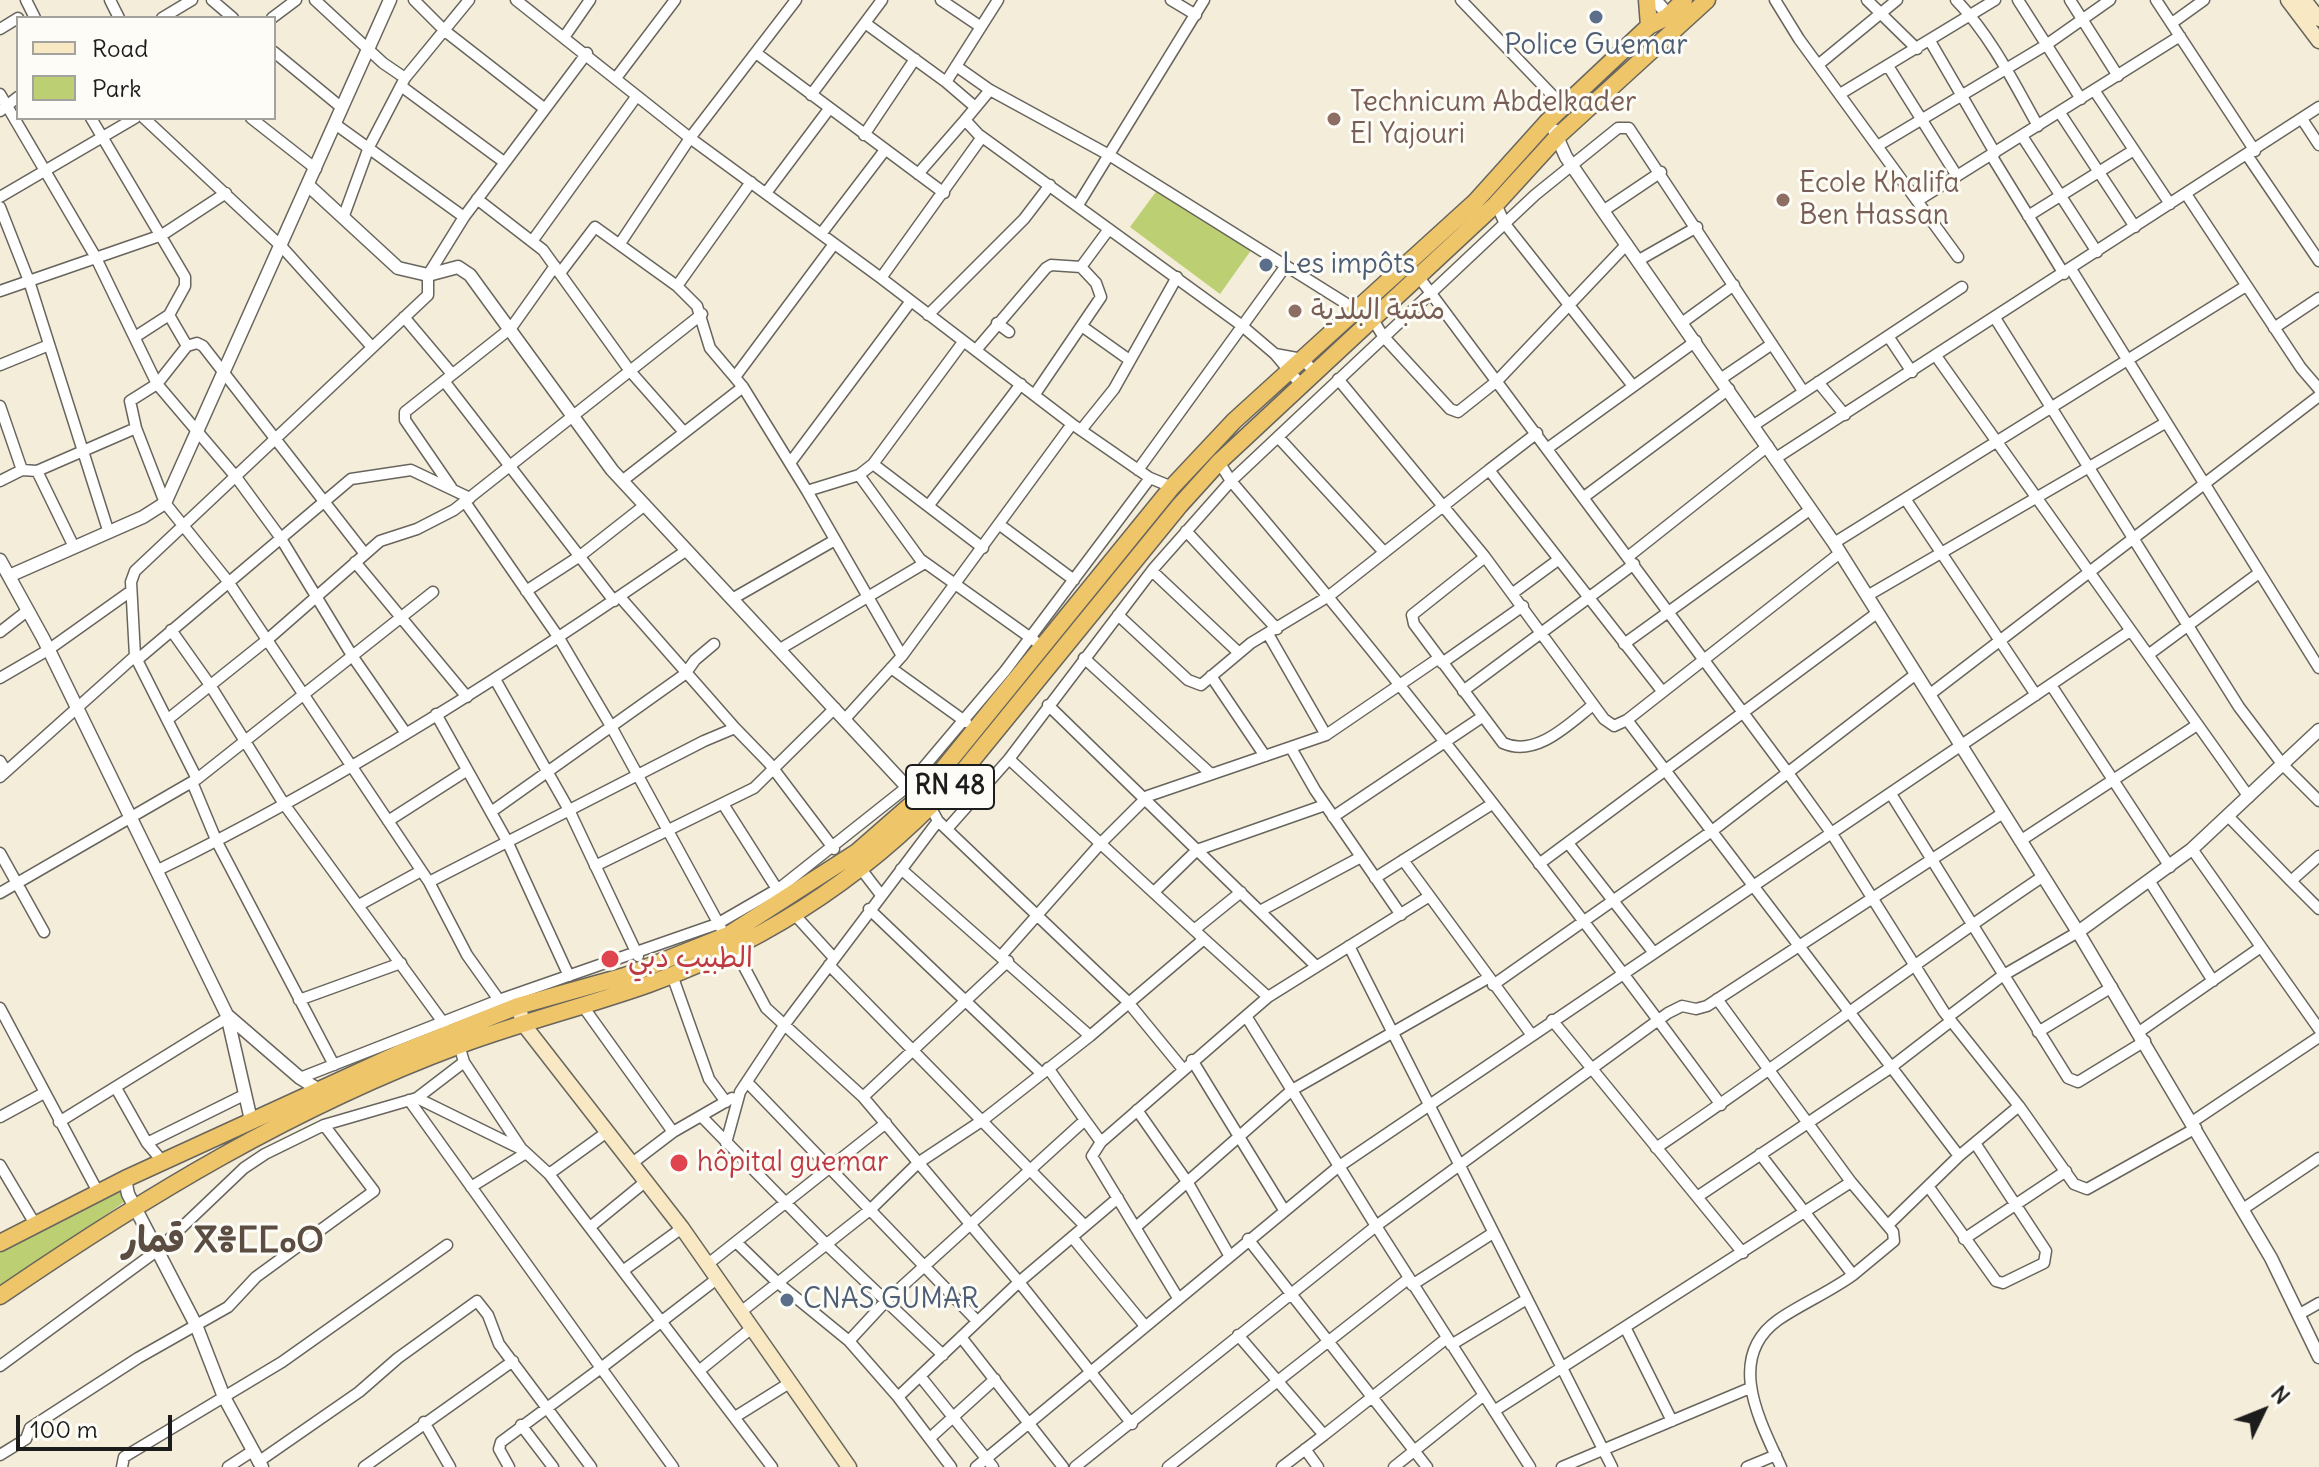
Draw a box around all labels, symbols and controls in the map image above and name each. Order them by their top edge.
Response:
marker: Police Guemar [1587,8,1605,26]
legend [16,16,276,120]
place label: Police Guemar [1504,29,1688,63]
text: Road [92,33,148,63]
text: Park [92,73,142,103]
place label: Technicum Abdelkader El Yajouri [1350,86,1636,152]
marker: Technicum Abdelkader El Yajouri [1325,110,1343,128]
place label: Ecole Khalifa Ben Hassan [1799,167,1959,233]
marker: Ecole Khalifa Ben Hassan [1774,191,1792,209]
place label: Les impôts [1282,248,1415,282]
marker: Les impôts [1257,256,1275,274]
place label: مكتبة البلدية [1311,294,1445,328]
marker: مكتبة البلدية [1286,302,1304,320]
road number: RN 48 [906,765,994,809]
place label: الطبيب دبي [628,942,753,976]
marker: الطبيب دبي [599,948,621,970]
place label: hôpital guemar [697,1146,888,1180]
marker: hôpital guemar [668,1152,690,1174]
district label: قمار ⴳⴻⵎⵎⴰⵔ [122,1220,324,1264]
place label: CNAS GUMAR [803,1283,979,1317]
marker: CNAS GUMAR [778,1291,796,1309]
north arrow [2223,1371,2303,1451]
text: N [2265,1380,2296,1410]
scale bar [20,1399,176,1449]
text: 100 m [30,1414,98,1444]

